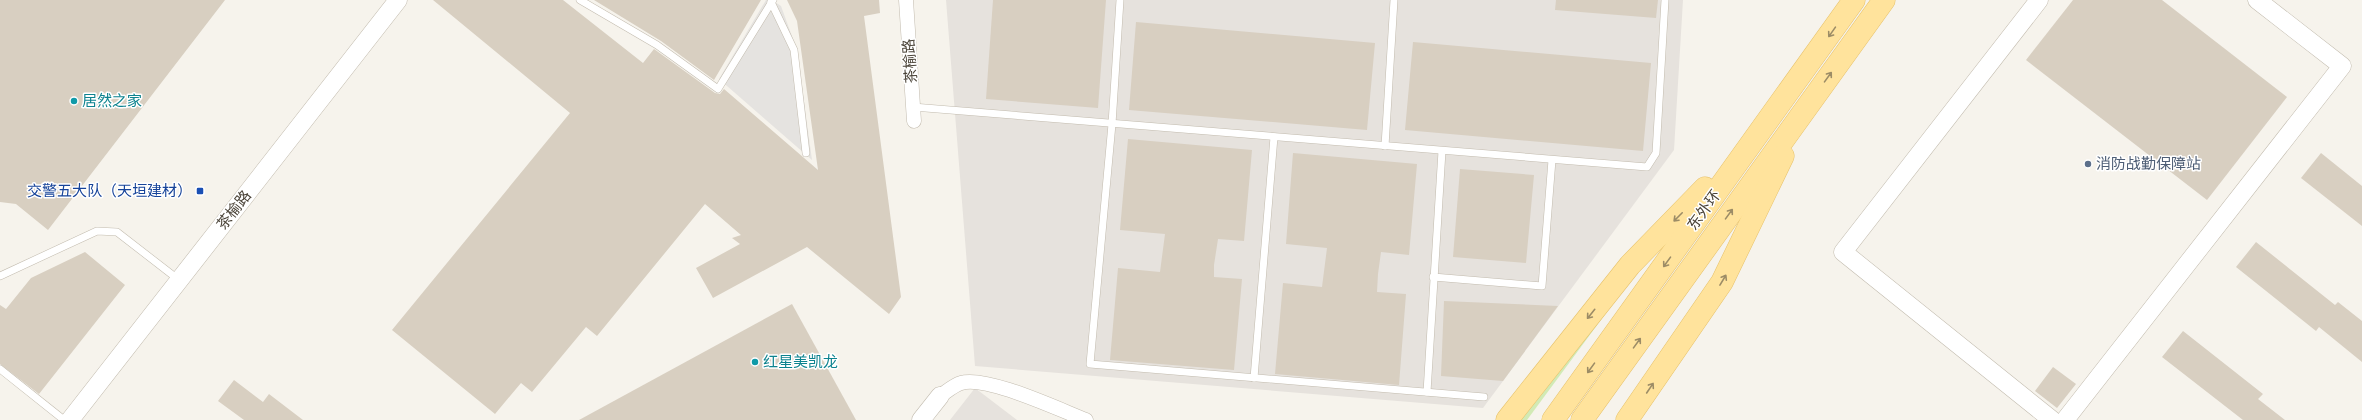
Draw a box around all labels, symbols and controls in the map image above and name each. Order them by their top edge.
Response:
one-way arrow [1828,26,1836,37]
street label: 茶榆路 [898,38,921,84]
one-way arrow [1824,71,1832,82]
place label: 居然之家 [82,91,142,110]
marker: 居然之家 [69,96,79,106]
place label: 消防战勤保障站 [2096,154,2201,173]
marker: 消防战勤保障站 [2083,159,2093,169]
place label: 交警五大队（天垣建材） [27,181,192,200]
marker: 交警五大队（天垣建材） [195,186,205,196]
street label: 茶榆路 [212,186,255,233]
street label: 东外环 [1683,186,1725,233]
one-way arrow [1725,209,1733,220]
one-way arrow [1673,212,1683,222]
one-way arrow [1663,256,1671,267]
one-way arrow [1719,274,1727,286]
one-way arrow [1587,308,1596,319]
one-way arrow [1633,337,1642,348]
place label: 红星美凯龙 [763,352,838,371]
marker: 红星美凯龙 [750,357,760,367]
one-way arrow [1587,362,1595,373]
one-way arrow [1646,383,1654,394]

